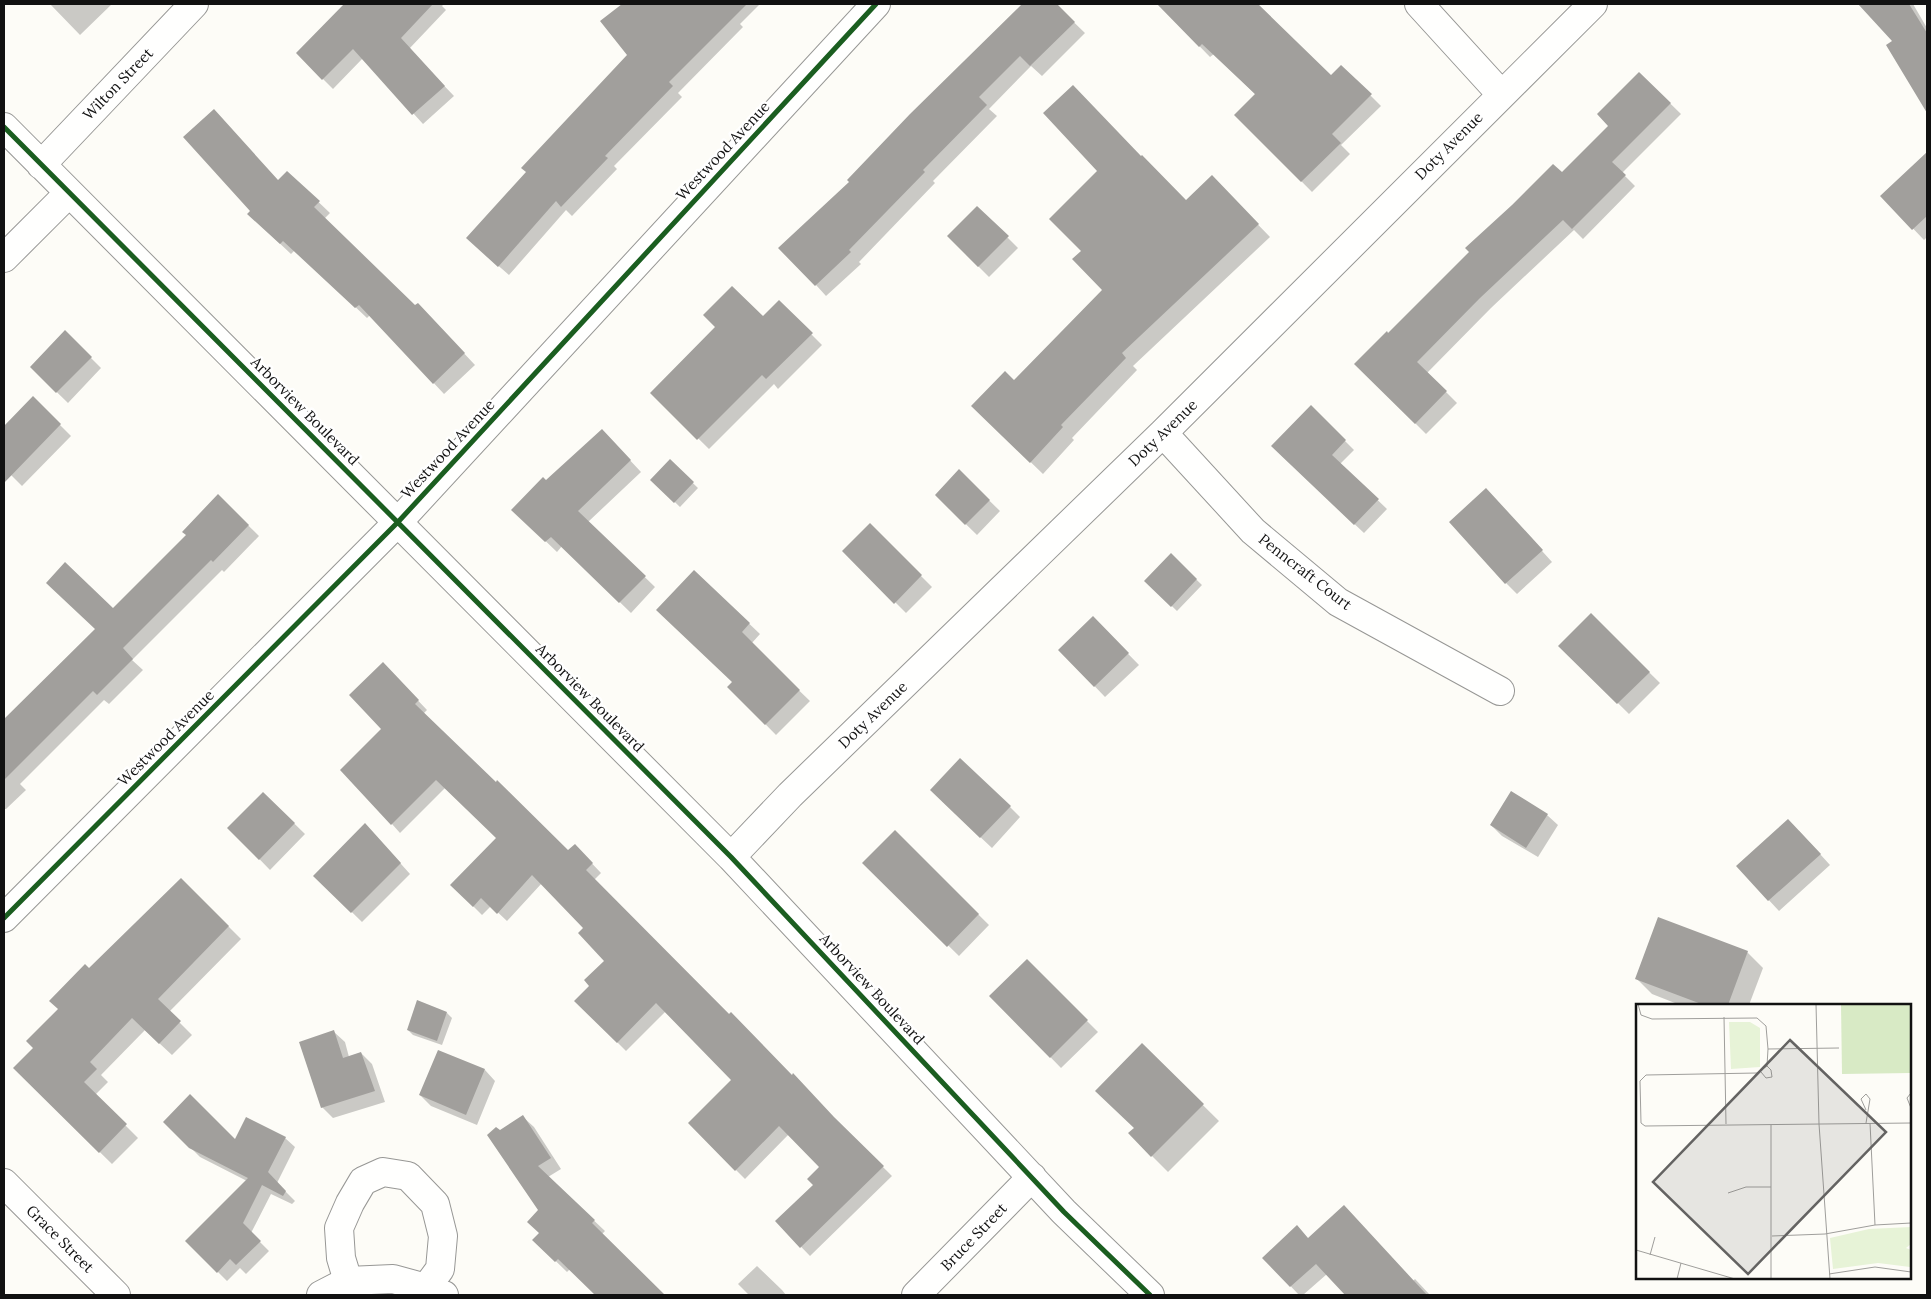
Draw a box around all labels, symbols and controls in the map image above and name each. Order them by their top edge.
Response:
street label: Wilton Street [78,43,157,124]
street label: Westwood Avenue [672,97,773,204]
street label: Doty Avenue [1411,108,1487,184]
street label: Arborview Boulevard [246,352,364,469]
street label: Westwood Avenue [397,395,498,502]
street label: Doty Avenue [1124,395,1201,470]
street label: Penncraft Court [1255,529,1356,614]
street label: Arborview Boulevard [531,639,649,756]
street label: Doty Avenue [834,677,911,752]
street label: Westwood Avenue [113,685,218,790]
street label: Arborview Boulevard [815,928,929,1048]
inset map [1636,1004,1911,1279]
street label: Bruce Street [937,1199,1011,1275]
street label: Grace Street [23,1201,98,1277]

